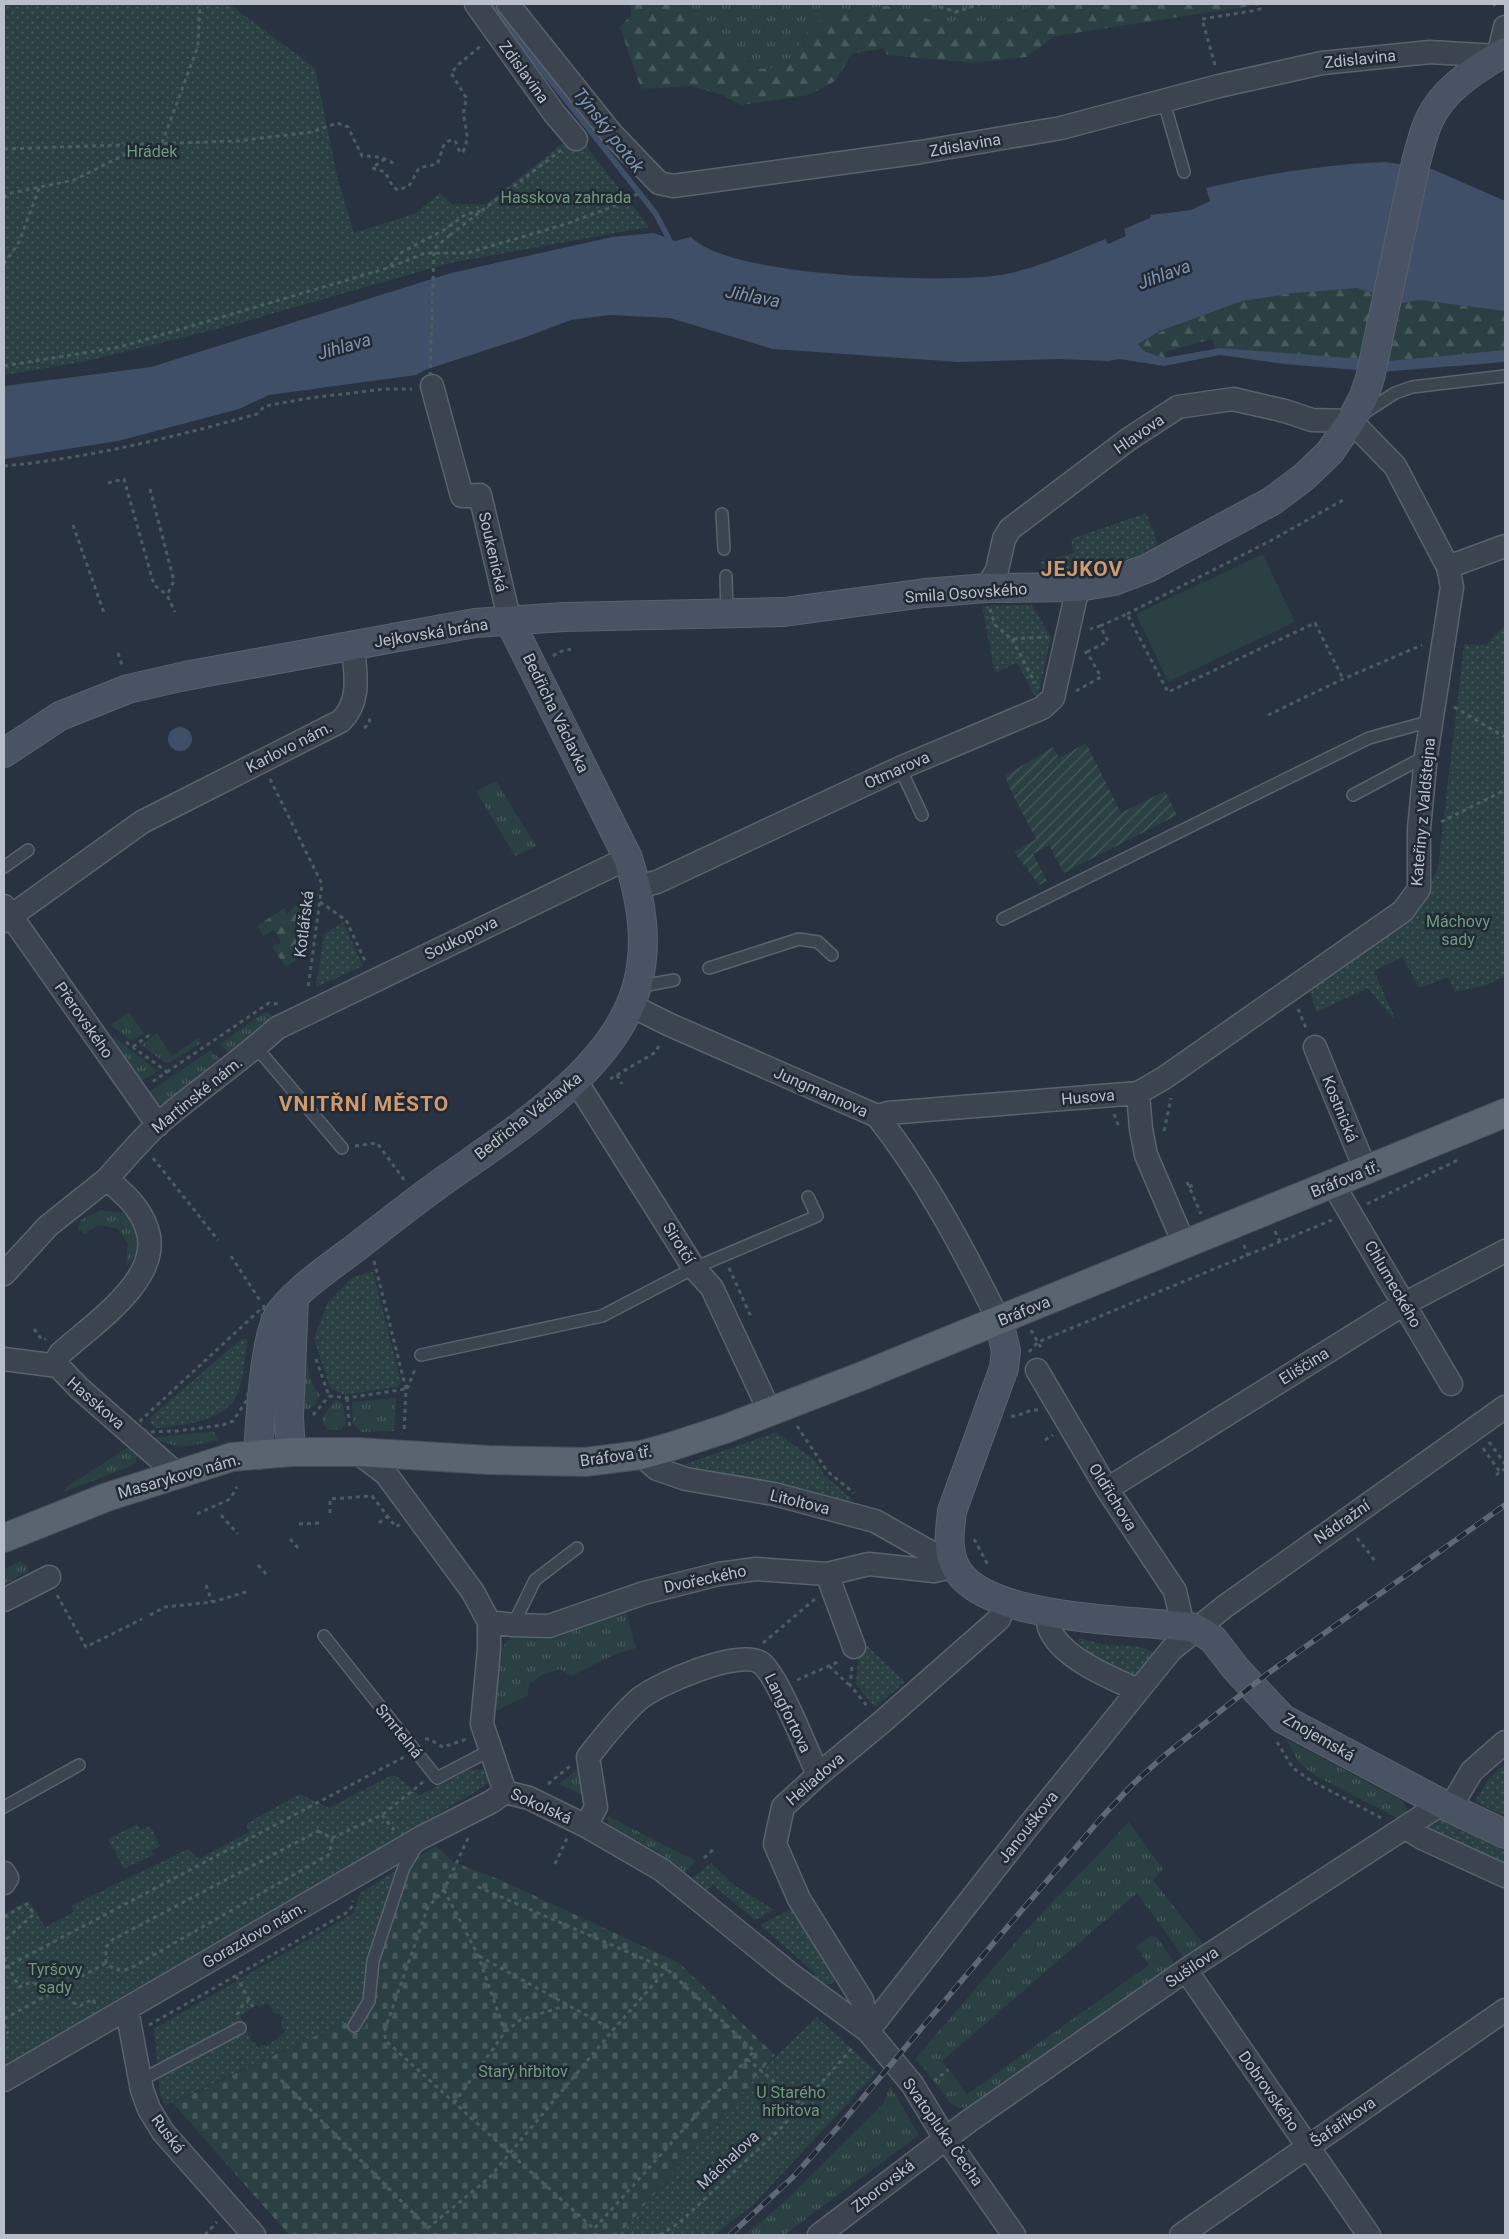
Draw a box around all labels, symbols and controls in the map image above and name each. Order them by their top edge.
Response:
street label: Zdislavina [495,37,553,107]
street label: Zdislavina [1323,46,1397,72]
water label: Týnský potok [569,83,649,178]
street label: Zdislavina [928,129,1002,161]
park label: Hrádek [127,142,178,161]
park label: Hasskova zahrada [500,188,632,207]
water label: Jihlava [1135,255,1193,293]
water label: Jihlava [724,280,782,312]
water label: Jihlava [315,328,373,364]
street label: Hlavova [1110,410,1168,458]
street label: Soukenická [475,510,511,594]
district label: JEJKOV [1041,557,1123,581]
street label: Smila Osovského [904,579,1028,607]
street label: Jejkovská brána [373,615,489,651]
street label: Bedřicha Václavka [519,650,593,776]
street label: Karlovo nám. [243,717,335,777]
street label: Kateřiny z Valdštejna [1407,737,1439,887]
street label: Otmarova [861,747,933,793]
street label: Kotlářská [290,889,318,959]
street label: Soukopova [421,912,501,964]
park label: Máchovy sady [1426,912,1491,949]
street label: Přerovského [51,978,117,1062]
street label: Martinské nám. [148,1053,246,1137]
street label: Jungmannova [771,1063,871,1121]
street label: Bedřicha Václavka [471,1068,585,1164]
street label: Kostnická [1318,1073,1362,1145]
street label: Husova [1060,1085,1116,1109]
district label: VNITŘNÍ MĚSTO [279,1092,449,1116]
street label: Bráfova tř. [1308,1157,1382,1201]
street label: Sirotčí [659,1219,700,1268]
street label: Chlumeckého [1360,1237,1426,1331]
street label: Bráfova [995,1292,1053,1330]
street label: Eliščina [1276,1343,1332,1389]
street label: Hasskova [63,1373,129,1433]
street label: Bráfova tř. [579,1442,653,1470]
street label: Masarykovo nám. [116,1449,242,1503]
street label: Oldřichova [1085,1460,1141,1534]
street label: Litoltova [768,1485,832,1519]
street label: Nádražní [1310,1495,1374,1548]
street label: Dvořeckého [662,1561,748,1597]
street label: Langfortova [761,1670,815,1756]
street label: Smrtelná [371,1700,427,1762]
street label: Znojemská [1280,1709,1358,1765]
street label: Heliadova [782,1749,848,1809]
street label: Sokolská [508,1784,574,1828]
street label: Janouškova [994,1787,1062,1867]
street label: Gorazdovo nám. [199,1898,309,1972]
street label: Sušilova [1162,1942,1222,1992]
park label: Tyršovy sady [28,1960,83,1997]
street label: Dobrovského [1234,2047,1304,2135]
park label: Starý hřbitov [478,2062,568,2081]
street label: Svatopluka Čecha [899,2074,988,2190]
park label: U Starého hřbitova [756,2083,826,2120]
street label: Šafaříkova [1306,2092,1379,2151]
street label: Ruská [147,2111,189,2157]
street label: Máchalova [693,2127,763,2193]
street label: Zborovská [848,2155,918,2217]

